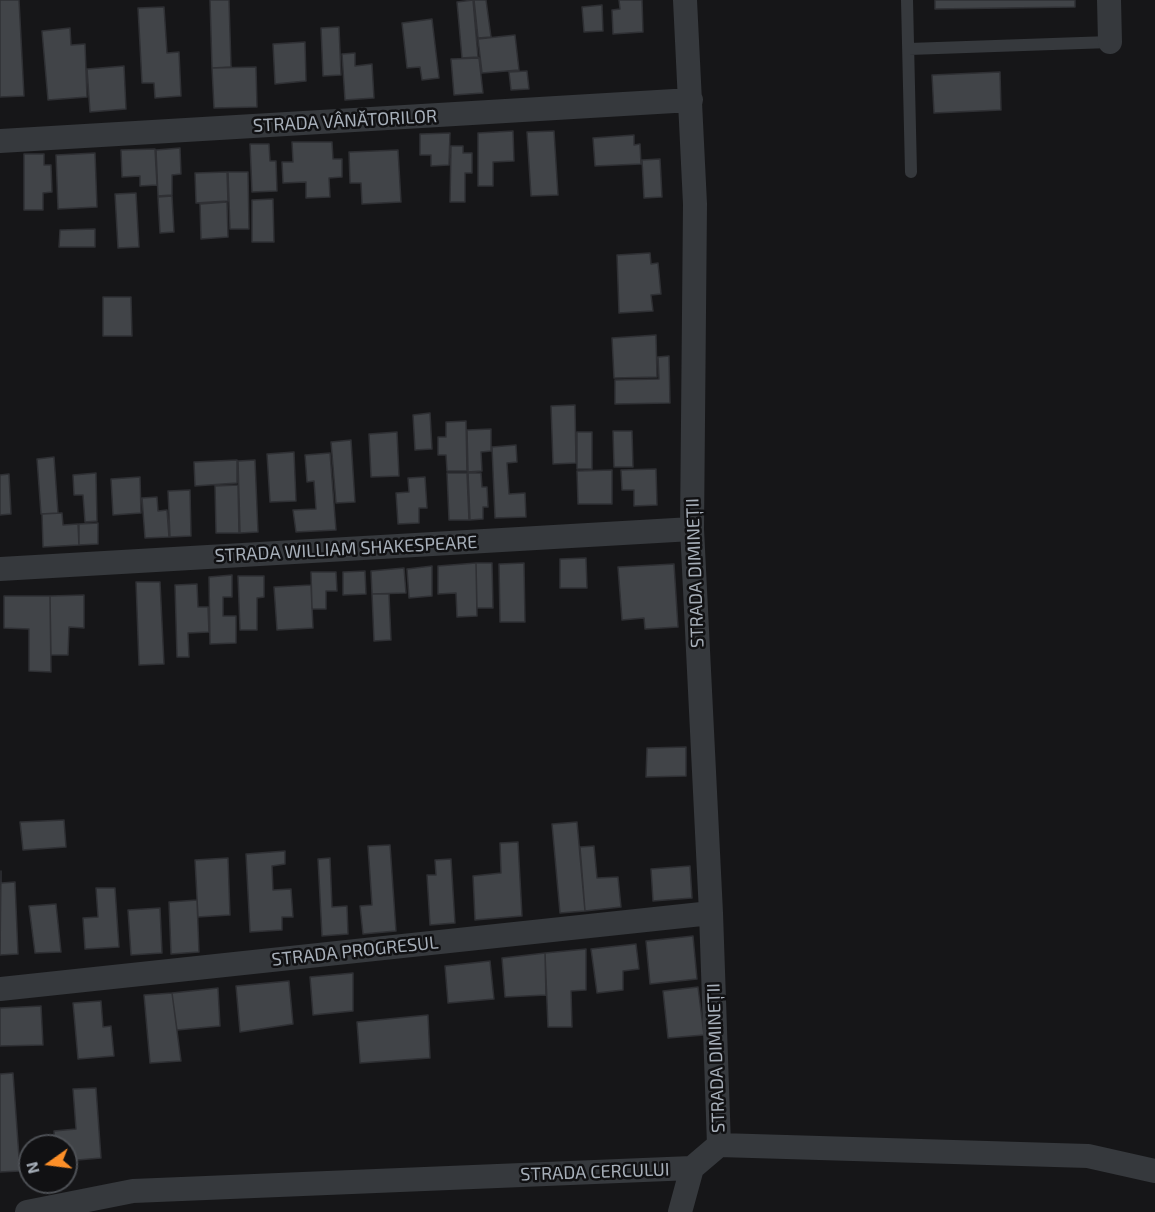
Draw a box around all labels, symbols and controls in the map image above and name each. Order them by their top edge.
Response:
street label: STRADA VÂNĂTORILOR [252,105,438,137]
street label: STRADA DIMINEȚII [682,498,708,648]
street label: STRADA WILLIAM SHAKESPEARE [214,531,478,567]
street label: STRADA PROGRESUL [271,932,439,970]
street label: STRADA DIMINEȚII [703,983,729,1133]
north arrow [18,1134,78,1194]
street label: STRADA CERCULUI [520,1159,670,1185]
text: N [21,1160,43,1176]

